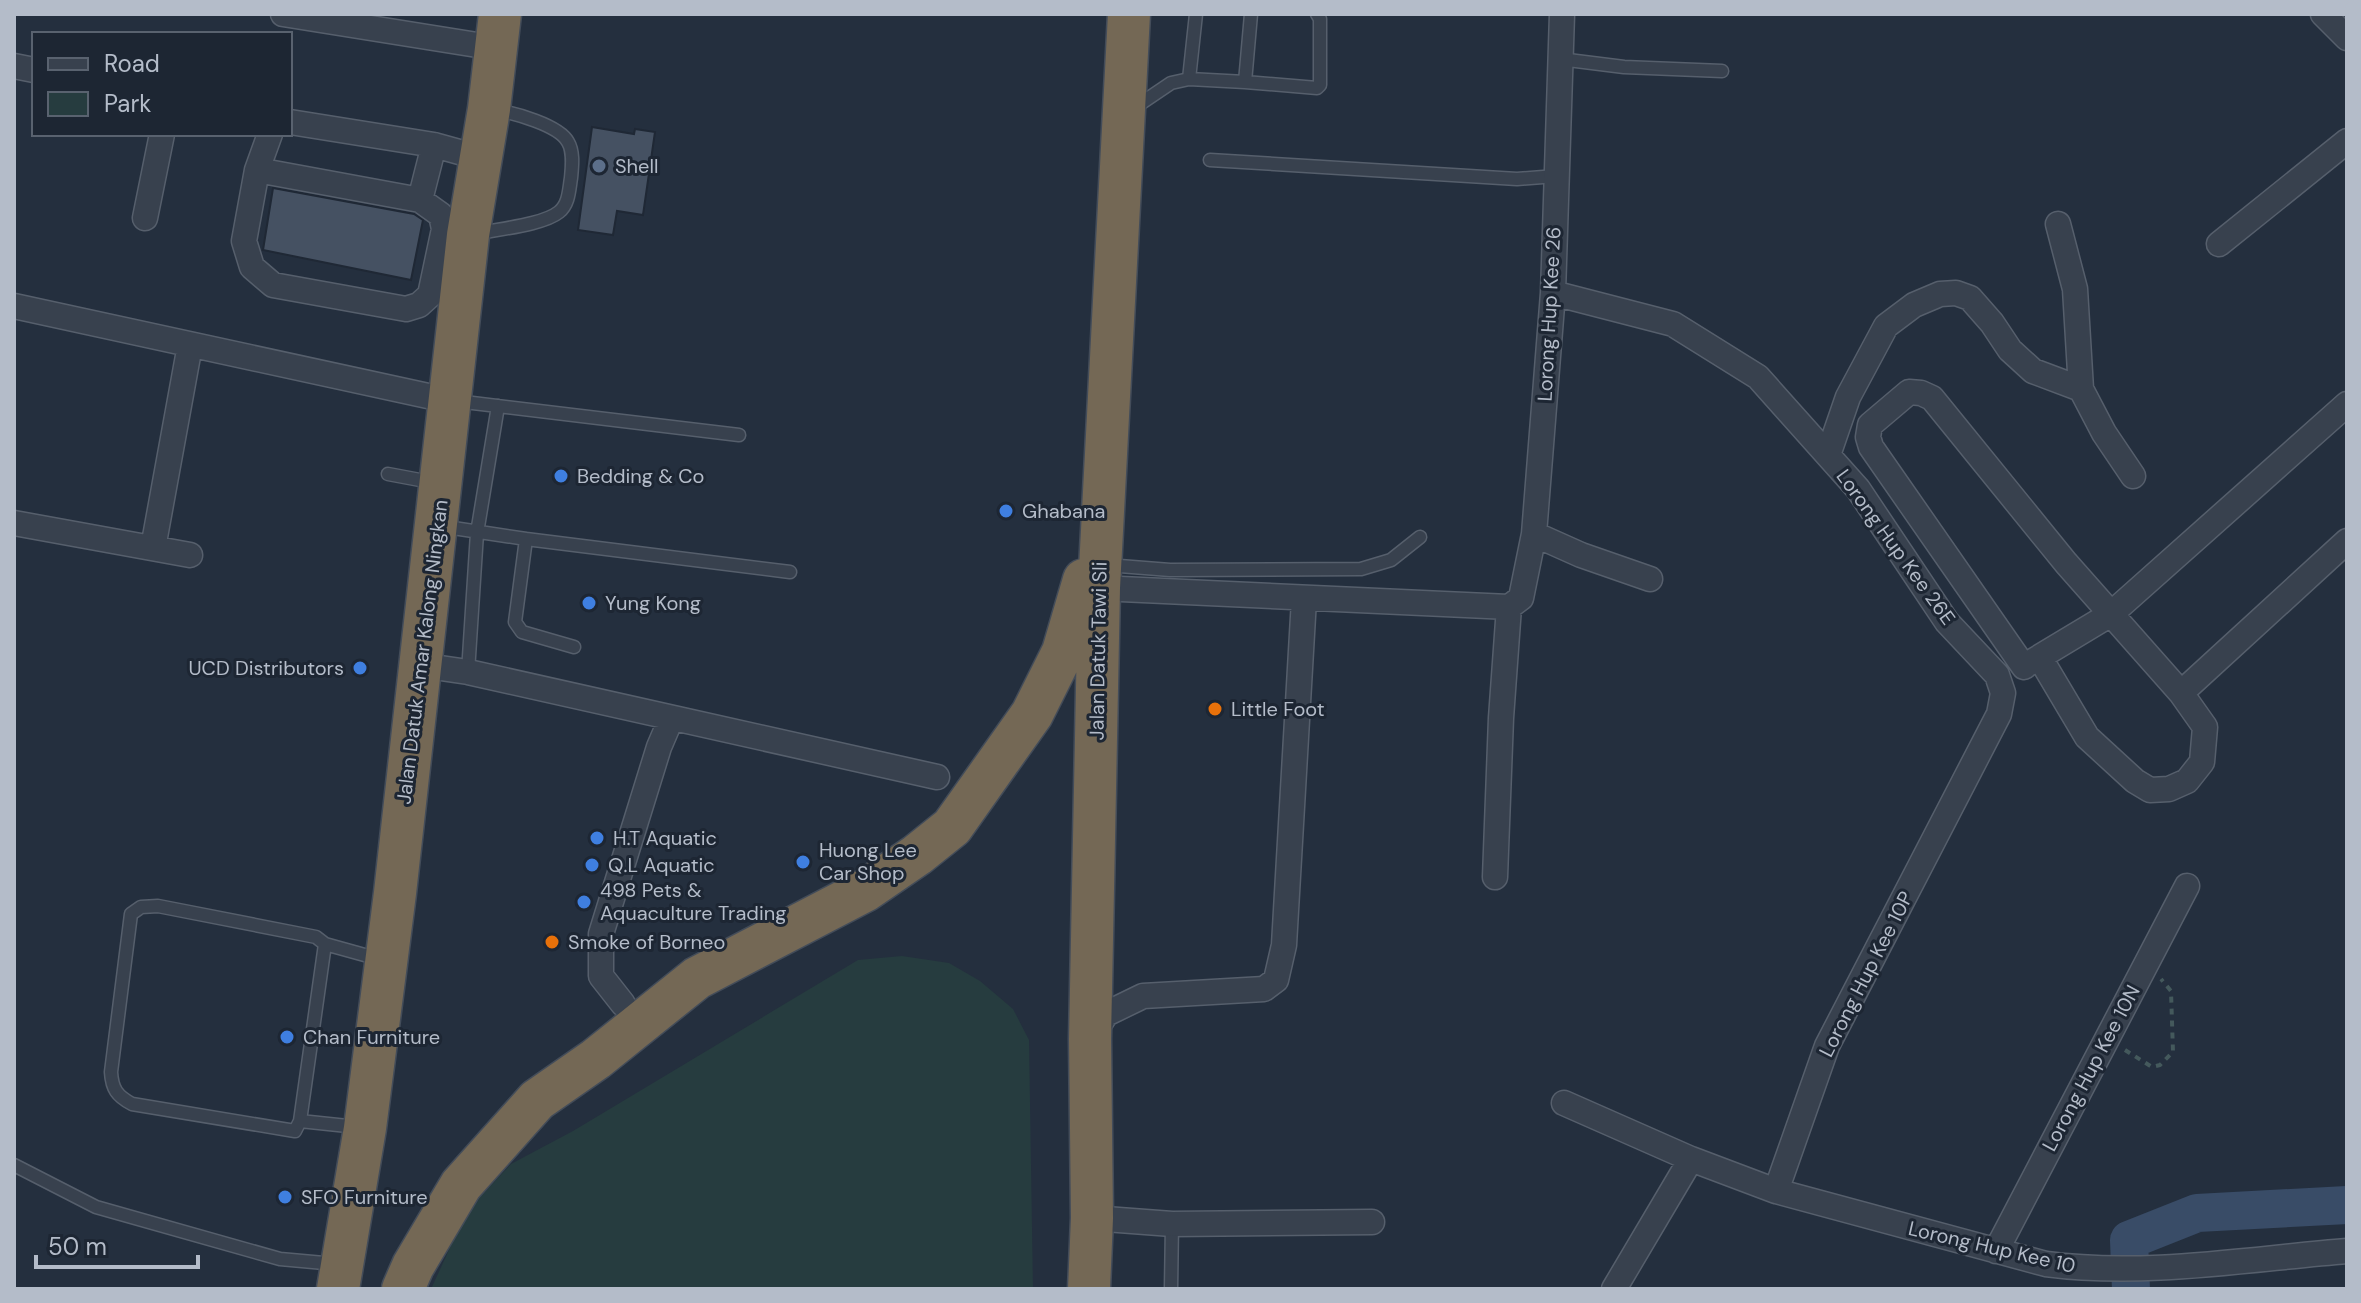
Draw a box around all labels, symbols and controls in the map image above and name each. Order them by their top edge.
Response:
legend [32,32,292,136]
text: Road [104,48,160,79]
text: Park [104,88,151,119]
place label: Shell [615,153,658,179]
marker: Shell [590,157,608,175]
street label: Lorong Hup Kee 26 [1531,226,1567,402]
place label: Bedding & Co [577,463,704,489]
street label: Lorong Hup Kee 26E [1831,464,1961,630]
marker: Bedding & Co [552,467,570,485]
street label: Jalan Datuk Amar Kalong Ningkan [390,498,454,806]
place label: Ghabana [1022,498,1105,524]
marker: Ghabana [997,502,1015,520]
street label: Jalan Datuk Tawi Sli [1083,561,1113,741]
place label: Yung Kong [605,590,701,616]
marker: Yung Kong [580,594,598,612]
place label: UCD Distributors [188,655,344,681]
marker: UCD Distributors [351,659,369,677]
place label: Little Foot [1231,696,1325,722]
marker: Little Foot [1206,700,1224,718]
place label: H.T Aquatic [613,825,717,851]
marker: H.T Aquatic [588,829,606,847]
place label: Huong Lee Car Shop [819,837,917,886]
place label: Q.L Aquatic [608,852,715,878]
marker: Huong Lee Car Shop [794,853,812,871]
marker: Q.L Aquatic [583,856,601,874]
place label: 498 Pets & Aquaculture Trading [600,877,786,926]
street label: Lorong Hup Kee 10P [1813,887,1919,1061]
marker: 498 Pets & Aquaculture Trading [575,893,593,911]
place label: Smoke of Borneo [568,929,725,955]
marker: Smoke of Borneo [543,933,561,951]
street label: Lorong Hup Kee 10N [2036,980,2146,1156]
place label: Chan Furniture [303,1024,440,1050]
marker: Chan Furniture [278,1028,296,1046]
place label: SFO Furniture [301,1184,428,1210]
marker: SFO Furniture [276,1188,294,1206]
street label: Lorong Hup Kee 10 [1906,1215,2078,1279]
scale bar [36,1219,198,1269]
text: 50 m [48,1231,107,1262]

